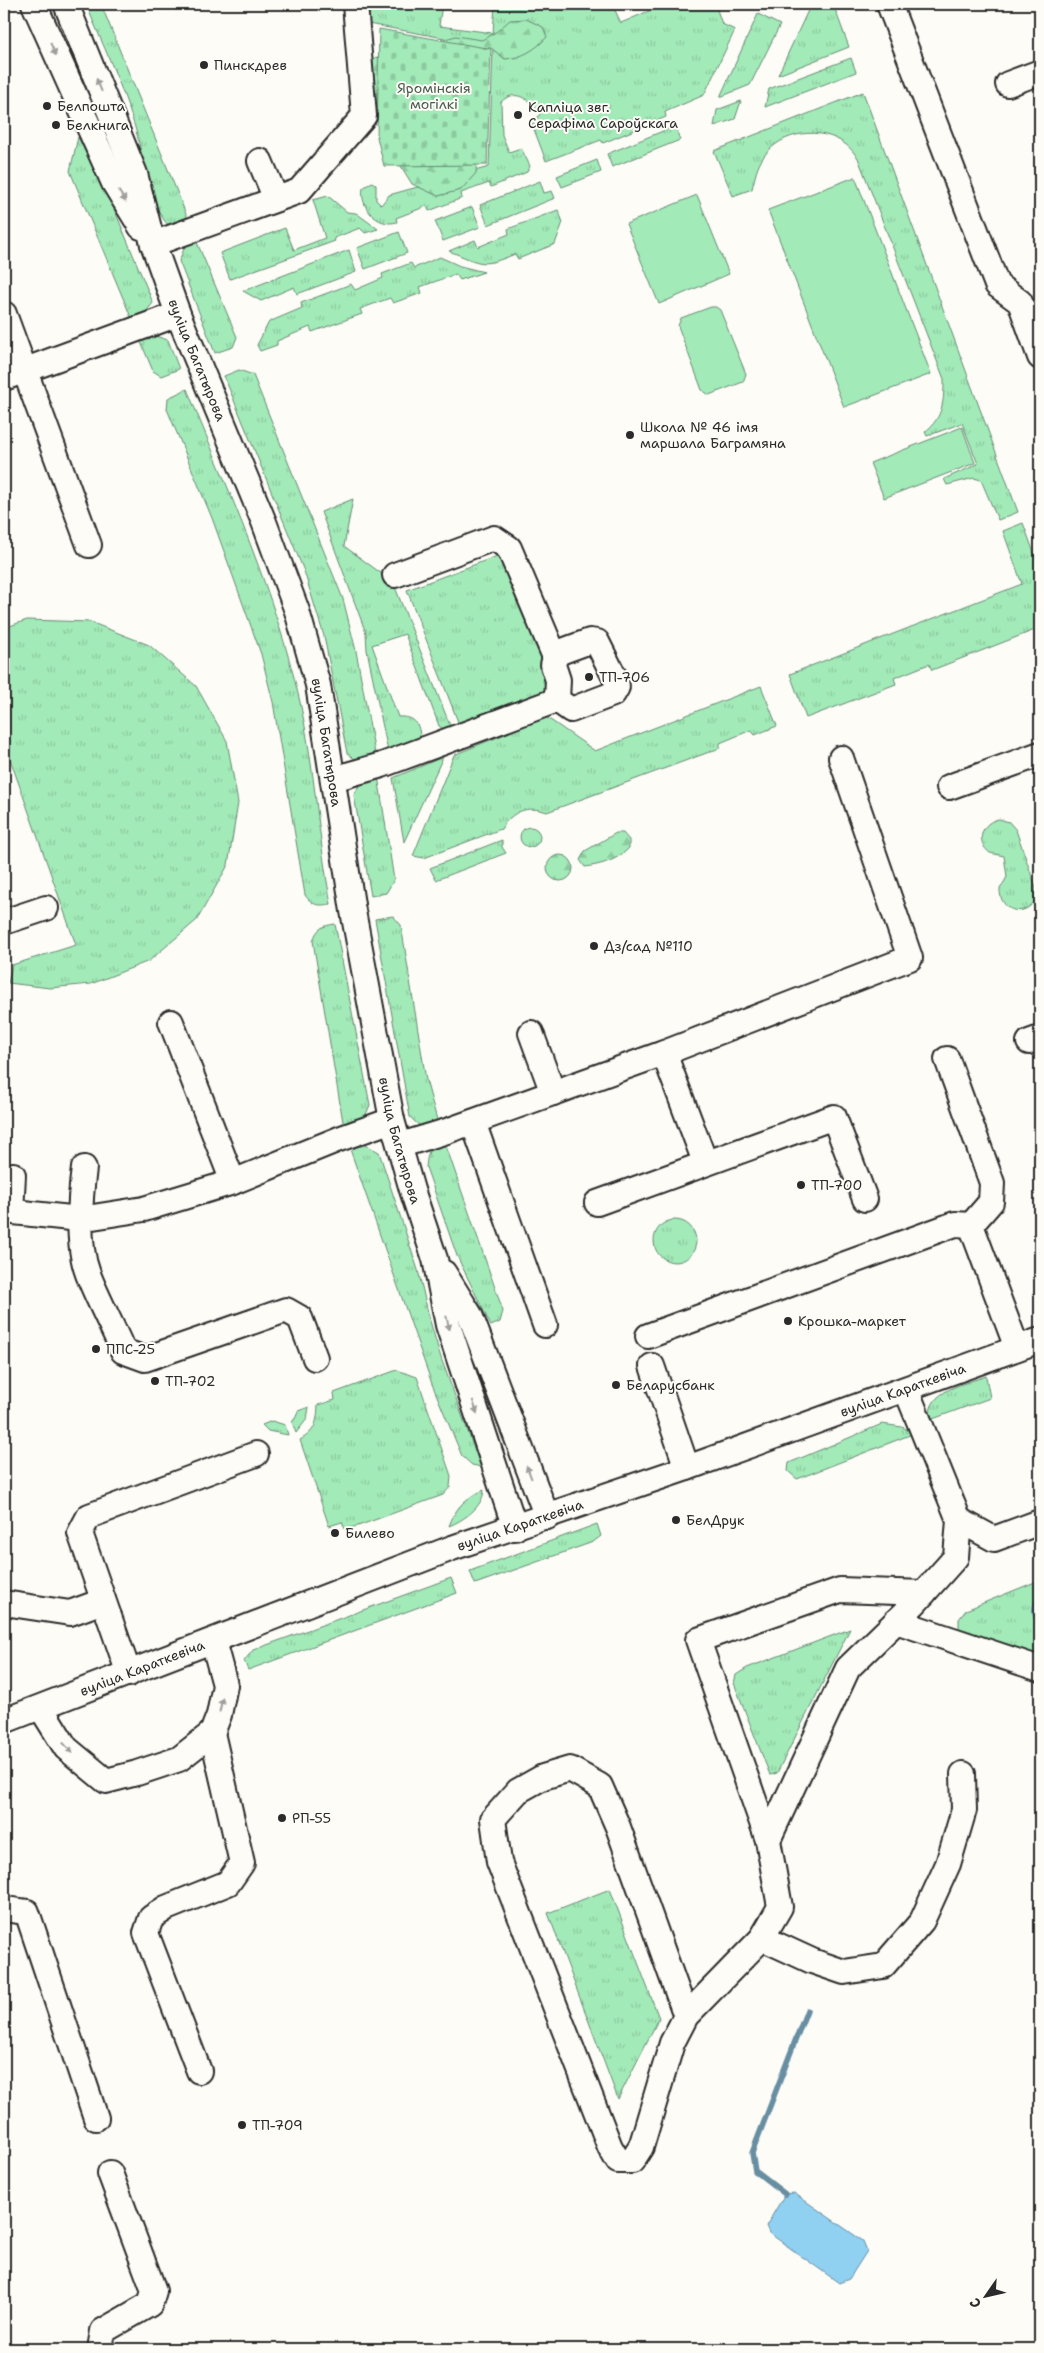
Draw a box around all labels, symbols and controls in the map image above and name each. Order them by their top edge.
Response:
one-way arrow [49,42,57,57]
place label: Пинскдрев [214,56,287,74]
marker: Пинскдрев [198,59,210,71]
one-way arrow [95,77,103,92]
park label: Яромінскія могілкі [397,79,471,113]
place label: Белпошта [57,97,126,115]
place label: Капліца звг. Серафіма Сароўскага [528,98,678,132]
marker: Белпошта [41,100,53,112]
marker: Капліца звг. Серафіма Сароўскага [512,109,524,121]
place label: Белкнига [66,116,130,134]
marker: Белкнига [50,119,62,131]
one-way arrow [117,189,126,202]
street label: вуліца Багатырова [164,297,230,424]
place label: Школа № 46 імя маршала Баграмяна [640,418,786,452]
marker: Школа № 46 імя маршала Баграмяна [624,429,636,441]
place label: ТП-706 [599,668,650,686]
marker: ТП-706 [583,671,595,683]
street label: вуліца Багатырова [307,676,346,808]
place label: Дз/сад №110 [604,937,693,955]
marker: Дз/сад №110 [588,940,600,952]
street label: вуліца Багатырова [375,1076,425,1206]
place label: ТП-700 [811,1176,862,1194]
marker: ТП-700 [795,1179,807,1191]
place label: Крошка-маркет [798,1312,907,1330]
marker: Крошка-маркет [782,1315,794,1327]
one-way arrow [445,1316,453,1331]
place label: ППС-25 [106,1340,155,1358]
marker: ППС-25 [90,1343,102,1355]
street label: вуліца Караткевіча [837,1359,968,1421]
place label: ТП-702 [165,1372,215,1390]
marker: ТП-702 [149,1375,161,1387]
place label: Беларусбанк [626,1376,715,1394]
marker: Беларусбанк [610,1379,622,1391]
one-way arrow [472,1400,480,1415]
one-way arrow [525,1464,533,1479]
street label: вуліца Караткевіча [454,1495,586,1555]
place label: БелДрук [686,1511,745,1529]
marker: БелДрук [670,1514,682,1526]
place label: Билево [345,1524,395,1542]
marker: Билево [329,1527,341,1539]
street label: вуліца Караткевіча [77,1635,207,1700]
one-way arrow [217,1698,225,1713]
one-way arrow [62,1742,74,1754]
place label: РП-55 [292,1809,331,1827]
marker: РП-55 [276,1812,288,1824]
place label: ТП-709 [252,2116,303,2134]
marker: ТП-709 [236,2119,248,2131]
north arrow [962,2270,1012,2320]
text: С [965,2295,985,2312]

